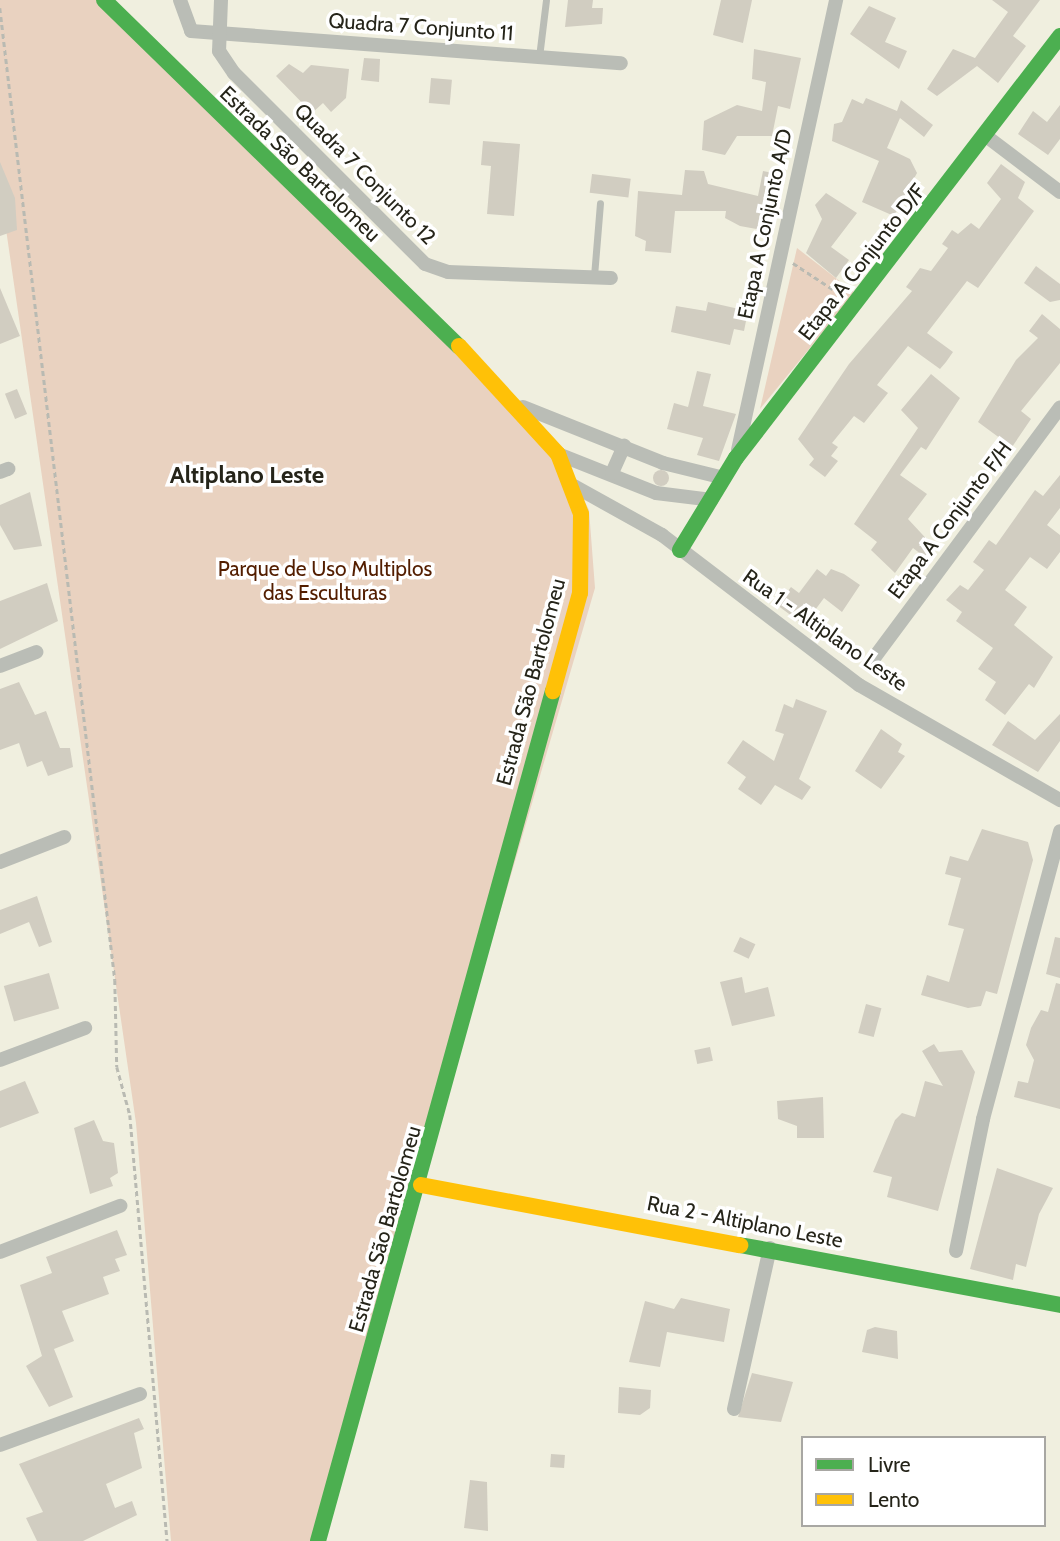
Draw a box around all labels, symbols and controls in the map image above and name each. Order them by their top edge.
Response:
street label: Quadra 7 Conjunto 11 [328,8,514,46]
street label: Estrada São Bartolomeu [215,81,385,247]
street label: Quadra 7 Conjunto 12 [289,98,441,250]
street label: Etapa A Conjunto A/D [733,127,797,321]
street label: Etapa A Conjunto D/F [793,179,931,345]
street label: Etapa A Conjunto F/H [883,436,1017,604]
district label: Altiplano Leste [170,461,324,489]
park label: Parque de Uso Multiplos das Esculturas [218,556,432,606]
street label: Rua 1 - Altiplano Leste [738,564,912,696]
street label: Estrada São Bartolomeu [491,576,571,788]
street label: Estrada São Bartolomeu [343,1123,427,1335]
street label: Rua 2 - Altiplano Leste [645,1191,845,1253]
legend [801,1436,1046,1527]
text: Livre [868,1452,910,1477]
text: Lento [868,1487,919,1512]

